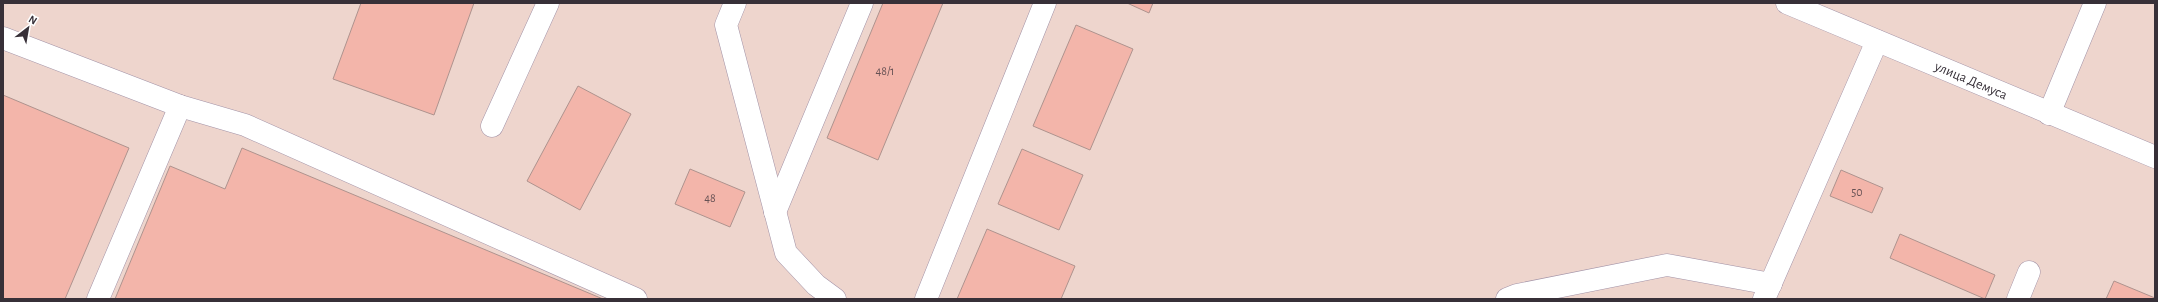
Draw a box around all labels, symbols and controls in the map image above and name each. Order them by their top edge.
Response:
north arrow [8,8,48,48]
text: N [27,13,39,27]
street label: улица Демуса [1932,59,2010,103]
house number: 48/1 [875,65,895,77]
house number: 50 [1851,186,1863,198]
house number: 48 [704,192,716,204]

